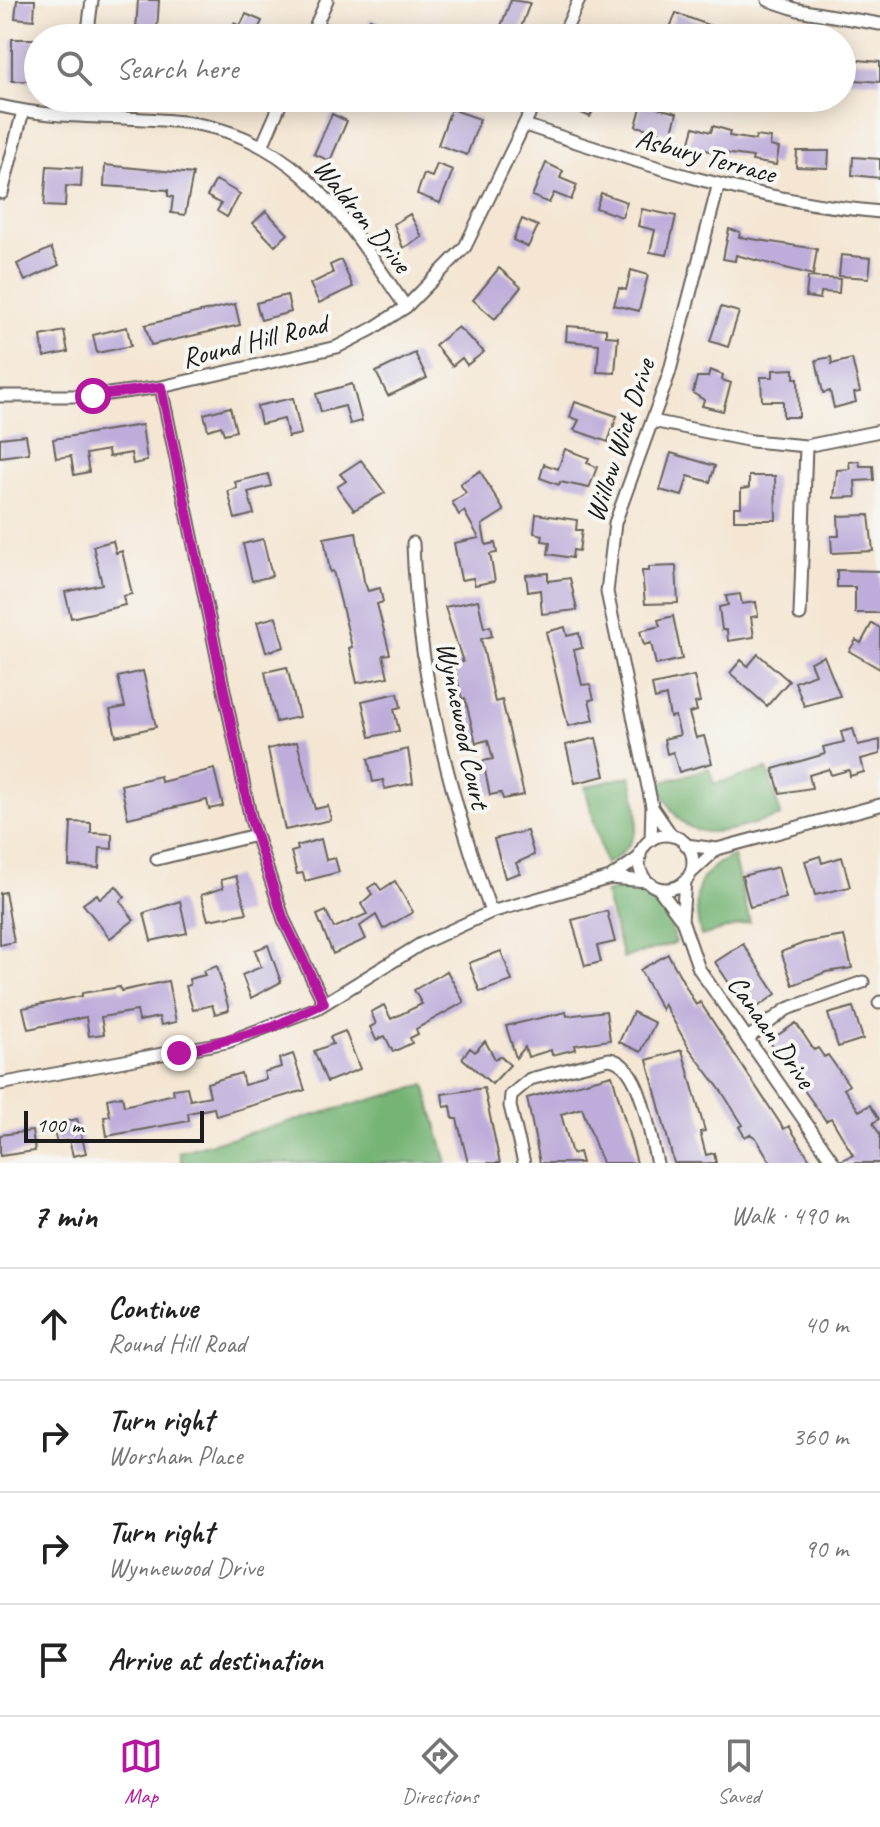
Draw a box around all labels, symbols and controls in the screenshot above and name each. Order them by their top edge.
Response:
search box [24,24,856,112]
icon: search [52,46,96,90]
text: Search here [116,49,238,87]
street label: Asbury Terrace [632,120,781,191]
street label: Waldron Drive [306,151,421,281]
street label: Round Hill Road [178,305,334,375]
street label: Willow Wick Drive [577,352,663,526]
route start [75,378,111,414]
street label: Wynnewood Court [429,639,499,814]
street label: Canaan Drive [720,968,824,1096]
route end [161,1035,197,1071]
scale bar [24,1107,204,1143]
text: 100 m [36,1111,83,1139]
text: 7 min [32,1194,97,1237]
text: Walk · 490 m [731,1199,848,1232]
text: Continue [108,1289,198,1327]
icon: ahead [32,1302,76,1346]
text: 40 m [804,1308,848,1341]
text: Round Hill Road [108,1327,246,1360]
text: Turn right [108,1401,213,1439]
icon: right [32,1414,76,1458]
text: 360 m [792,1420,848,1453]
text: Worsham Place [108,1439,242,1472]
text: Turn right [108,1513,213,1551]
icon: right [32,1526,76,1570]
text: 90 m [804,1532,848,1565]
text: Wynnewood Drive [108,1551,263,1584]
icon: arrive [32,1638,76,1682]
text: Arrive at destination [108,1641,323,1679]
tab: Map [119,1734,163,1810]
tab: Directions [402,1734,478,1810]
tab: Saved [717,1734,761,1810]

